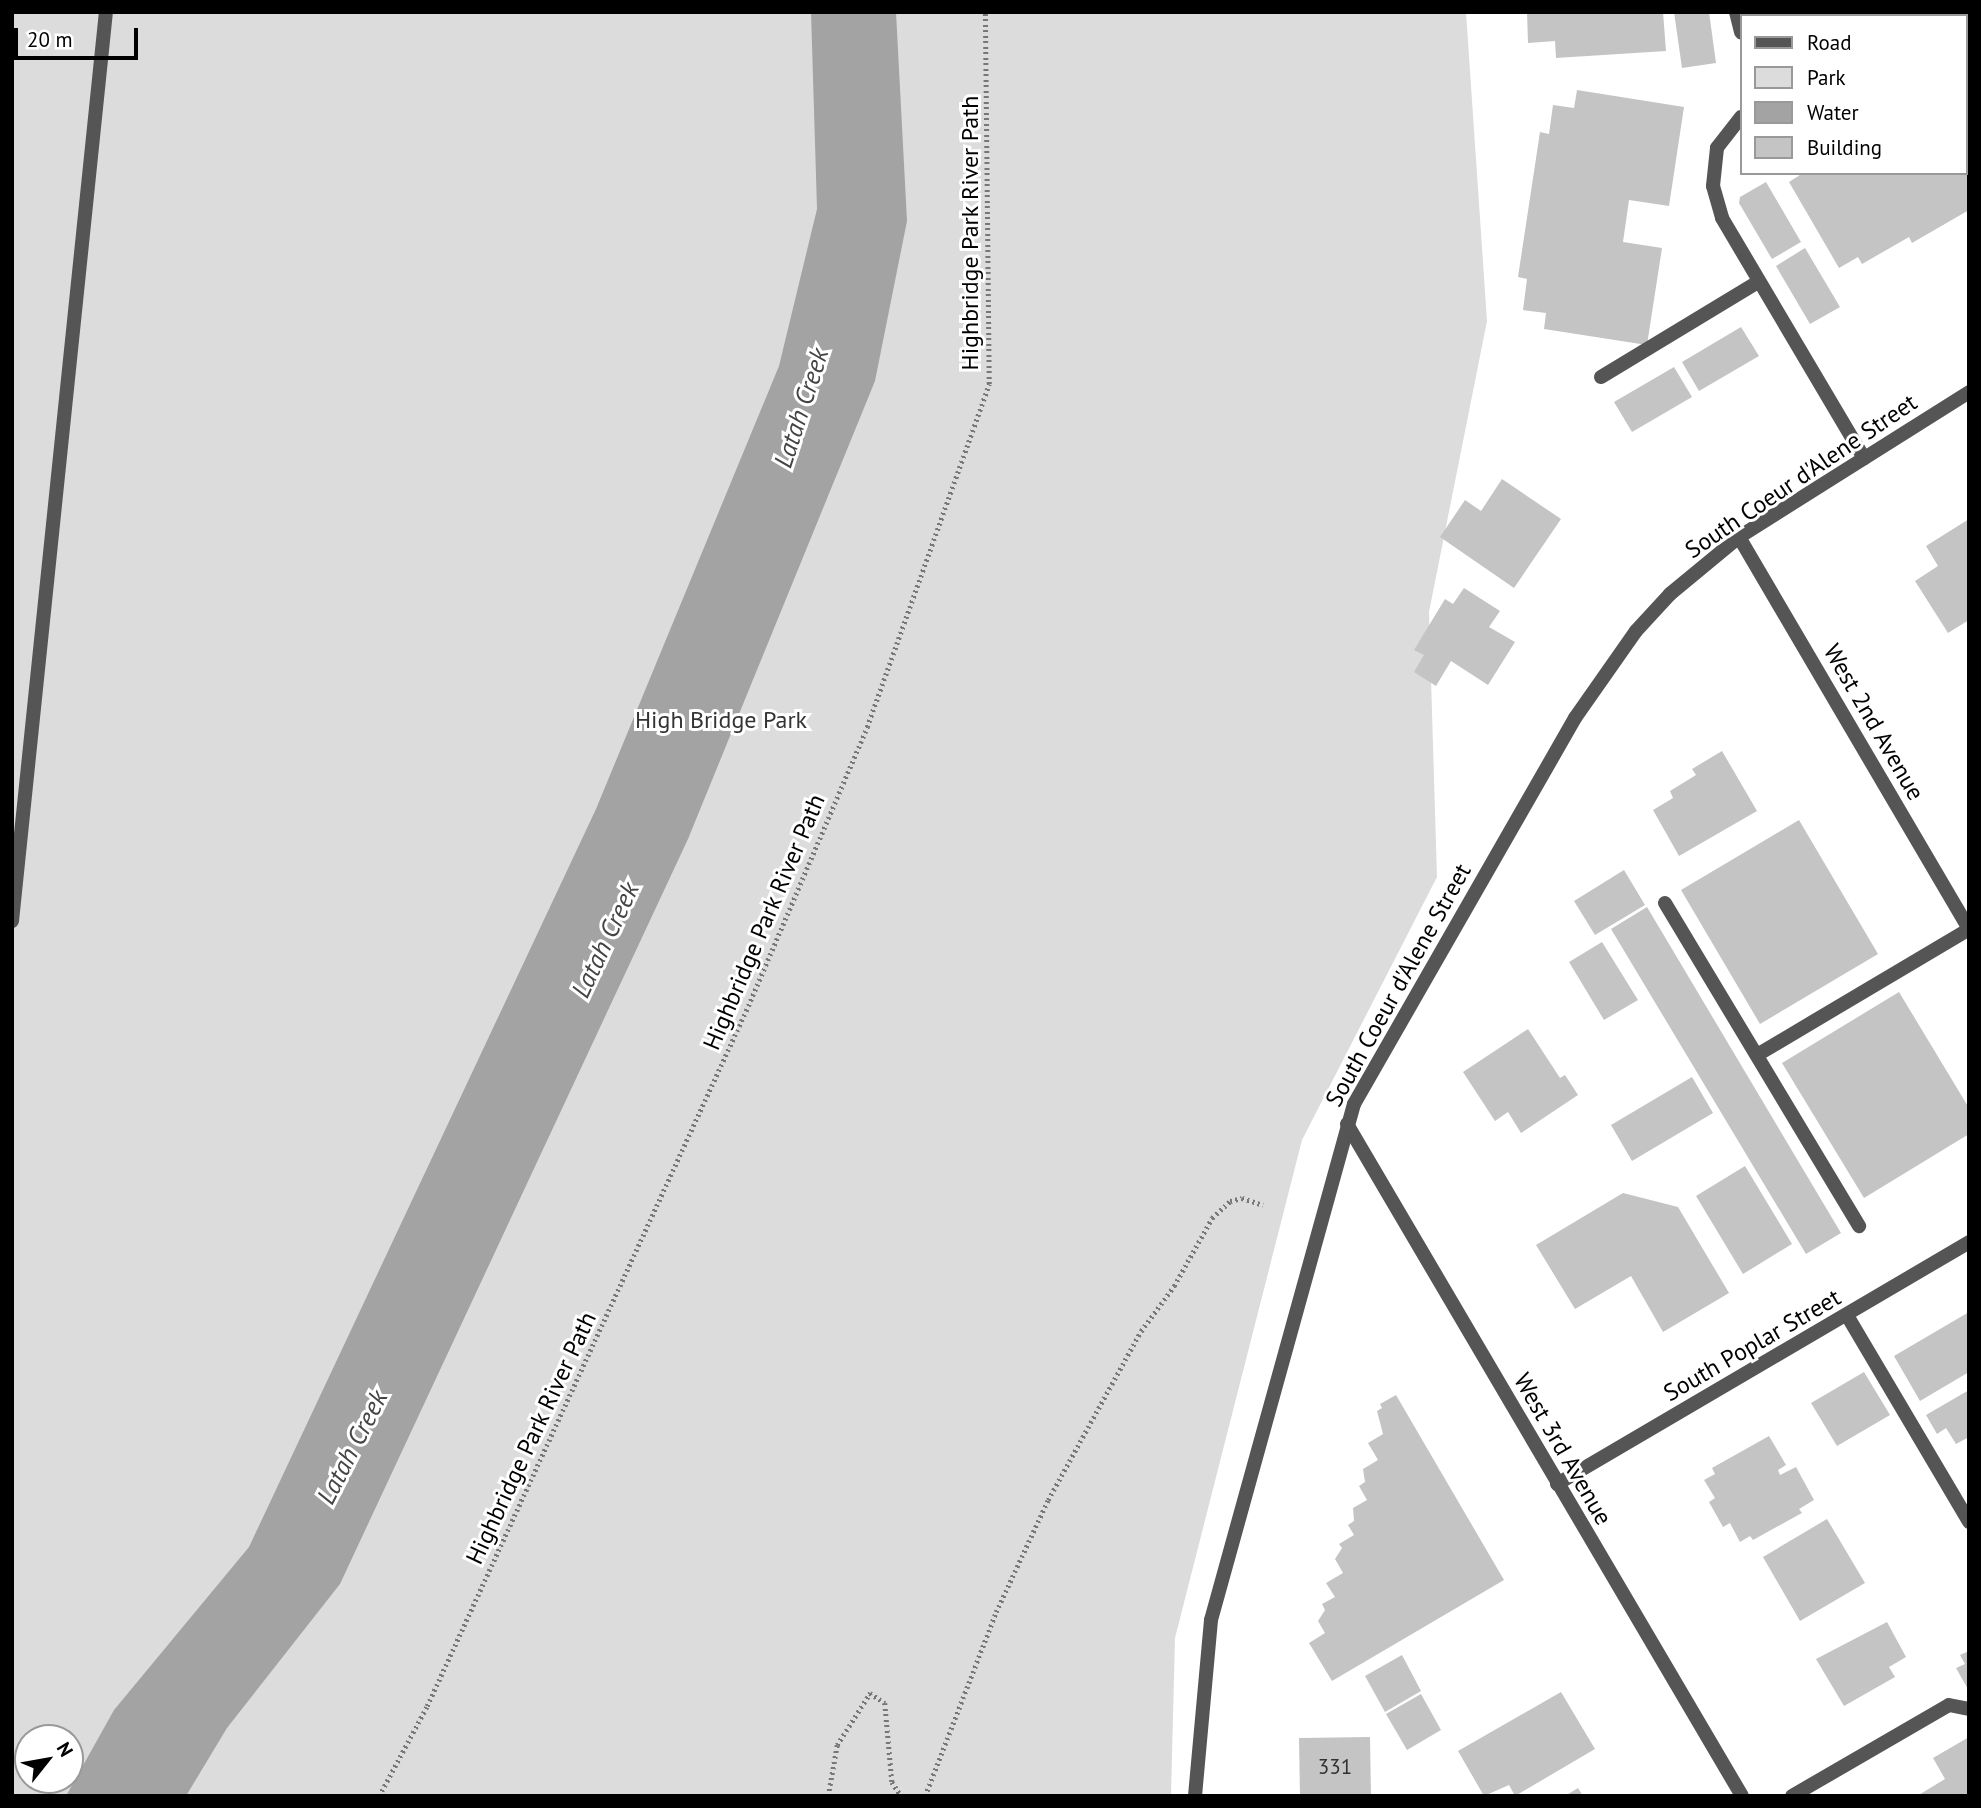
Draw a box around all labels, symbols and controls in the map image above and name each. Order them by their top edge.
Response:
scale bar [18,14,142,58]
legend [1740,14,1967,175]
text: 20 m [27,26,73,53]
text: Road [1807,29,1851,56]
text: Park [1807,64,1846,91]
street label: Highbridge Park River Path [956,95,984,371]
text: Water [1807,99,1859,126]
text: Building [1807,134,1882,161]
water label: Latah Creek [767,344,835,472]
street label: South Coeur d'Alene Street [1680,388,1922,564]
street label: West 2nd Avenue [1817,639,1931,805]
park label: High Bridge Park [635,706,807,734]
street label: Highbridge Park River Path [697,790,831,1054]
street label: South Coeur d'Alene Street [1319,859,1477,1111]
water label: Latah Creek [565,877,645,1003]
street label: South Poplar Street [1658,1283,1846,1407]
street label: Highbridge Park River Path [460,1307,602,1569]
street label: West 3rd Avenue [1508,1368,1618,1530]
water label: Latah Creek [310,1385,394,1509]
north arrow [14,1724,84,1794]
text: N [52,1738,79,1761]
house number: 331 [1318,1754,1352,1780]

